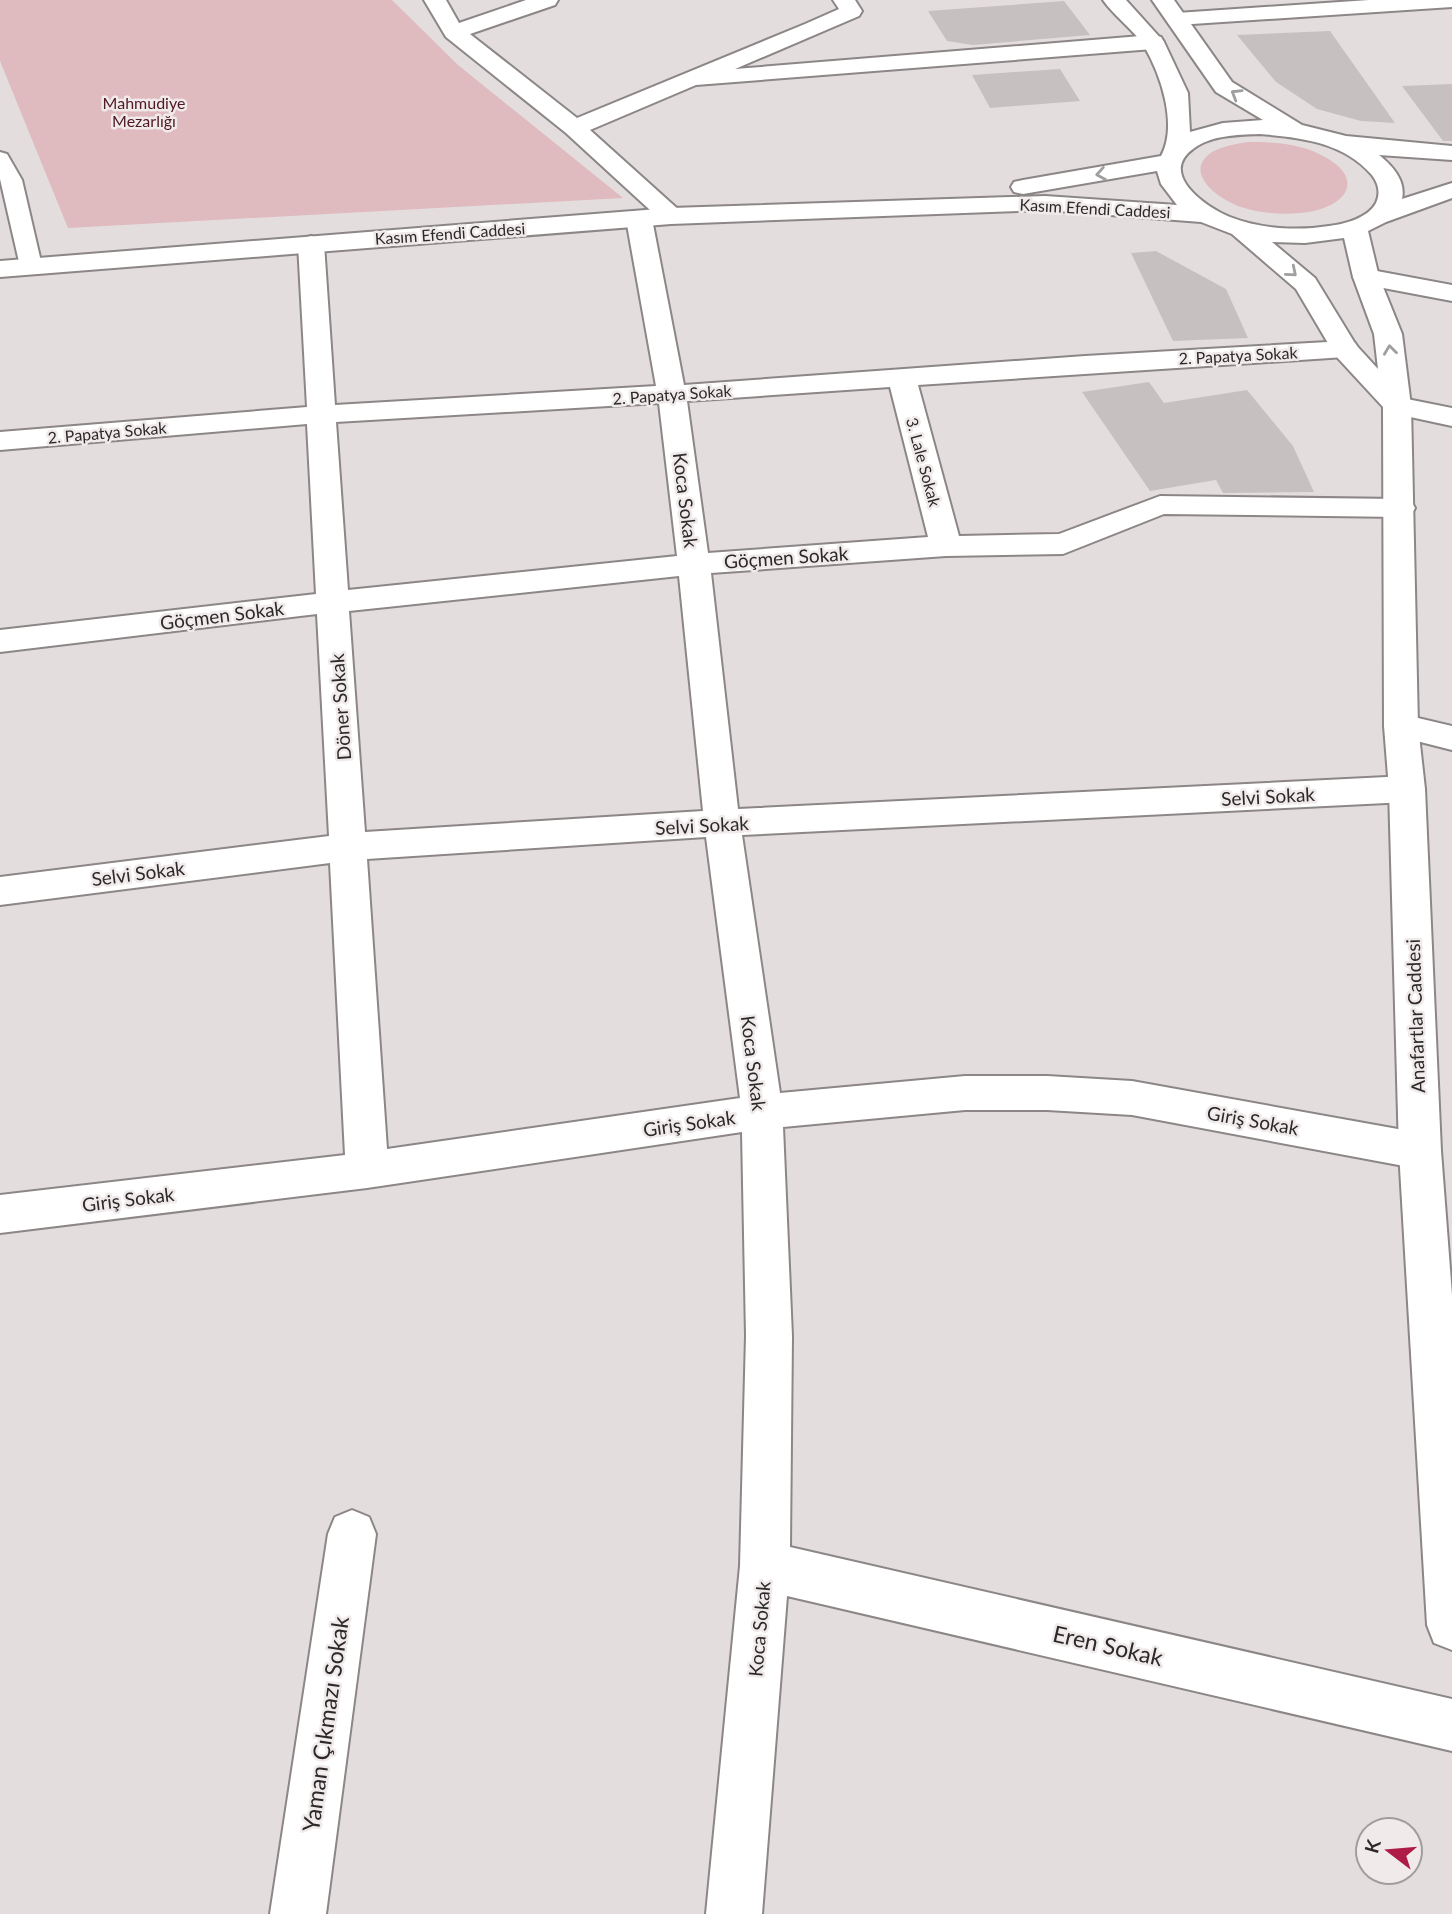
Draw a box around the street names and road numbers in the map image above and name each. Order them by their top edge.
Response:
street label: Kasım Efendi Caddesi [1019,195,1171,221]
street label: Kasım Efendi Caddesi [374,218,526,248]
street label: 2. Papatya Sokak [1178,342,1299,368]
street label: 2. Papatya Sokak [612,380,733,408]
street label: 3. Lale Sokak [903,415,945,510]
street label: 2. Papatya Sokak [47,417,168,447]
street label: Koca Sokak [669,451,703,549]
street label: Göçmen Sokak [723,541,849,573]
street label: Göçmen Sokak [159,596,286,634]
street label: Döner Sokak [325,653,355,761]
street label: Selvi Sokak [1221,782,1316,810]
street label: Selvi Sokak [655,811,750,839]
street label: Selvi Sokak [90,856,186,890]
street label: Anafartlar Caddesi [1401,939,1429,1093]
street label: Koca Sokak [737,1014,771,1112]
street label: Giriş Sokak [1205,1101,1301,1139]
street label: Giriş Sokak [641,1105,737,1141]
street label: Giriş Sokak [81,1182,176,1216]
street label: Koca Sokak [743,1580,775,1678]
street label: Yaman Çıkmazı Sokak [296,1614,354,1834]
street label: Eren Sokak [1050,1619,1166,1671]

